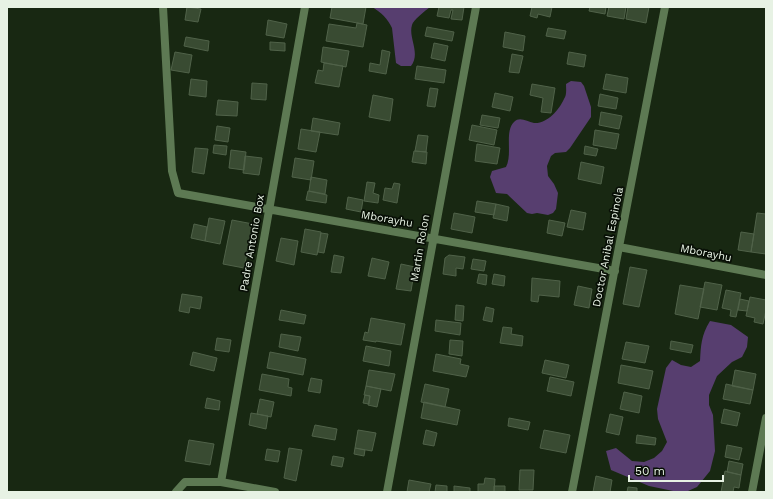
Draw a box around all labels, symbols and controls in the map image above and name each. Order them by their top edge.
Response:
street label: Doctor Anibal Espinola [590,186,626,308]
street label: Padre Antonio Box [237,193,267,293]
street label: Mborayhu [360,208,414,230]
street label: Martin Rolon [408,213,432,283]
street label: Mborayhu [679,242,733,264]
scale bar [629,457,723,483]
text: 50 m [635,464,665,478]

